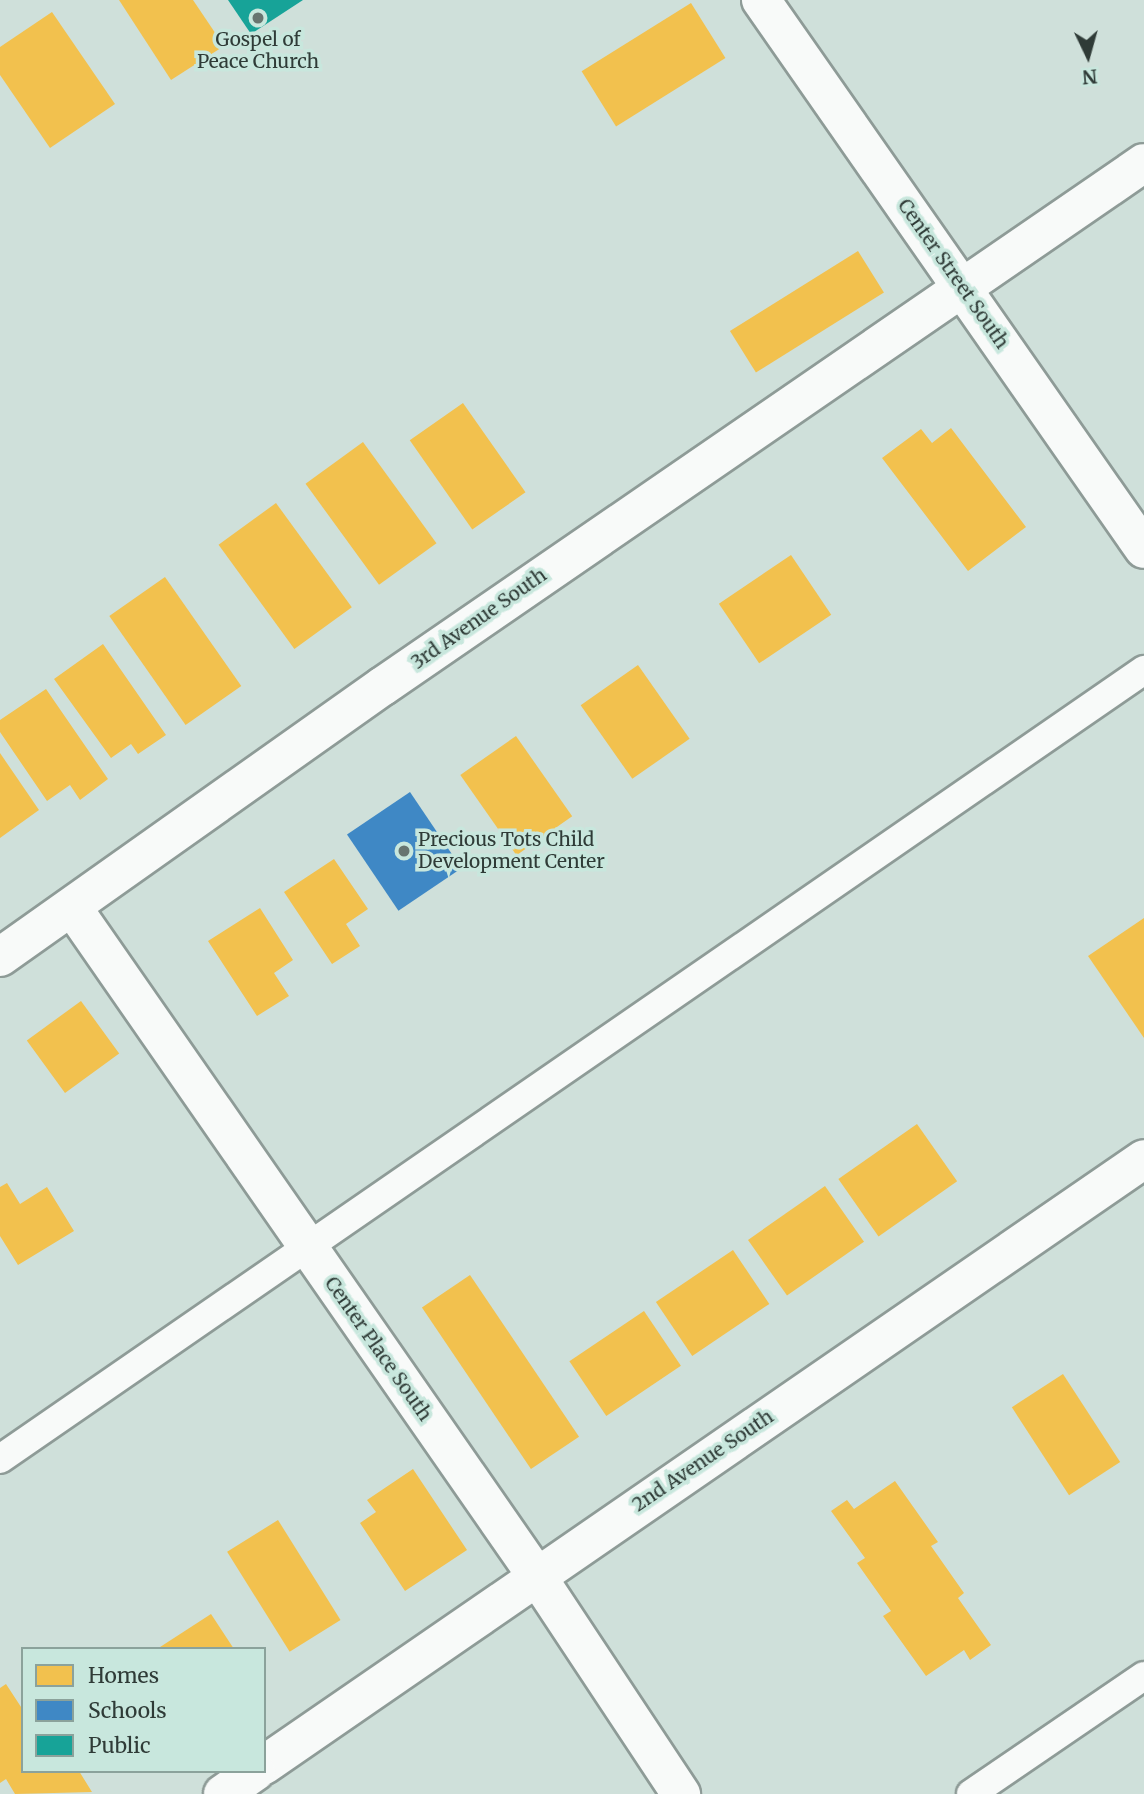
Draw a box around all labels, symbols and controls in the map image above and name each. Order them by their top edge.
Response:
marker: Gospel of Peace Church [250,10,266,26]
north arrow [1053,21,1123,91]
place label: Gospel of Peace Church [197,29,319,73]
text: N [1081,64,1098,90]
street label: Center Street South [893,195,1013,353]
street label: 3rd Avenue South [407,564,551,674]
place label: Precious Tots Child Development Center [418,829,605,873]
marker: Precious Tots Child Development Center [396,843,412,859]
street label: Center Place South [320,1273,436,1425]
street label: 2nd Avenue South [628,1405,778,1517]
legend [21,1647,266,1773]
text: Homes [88,1662,159,1689]
text: Schools [88,1697,167,1724]
text: Public [88,1732,151,1759]

